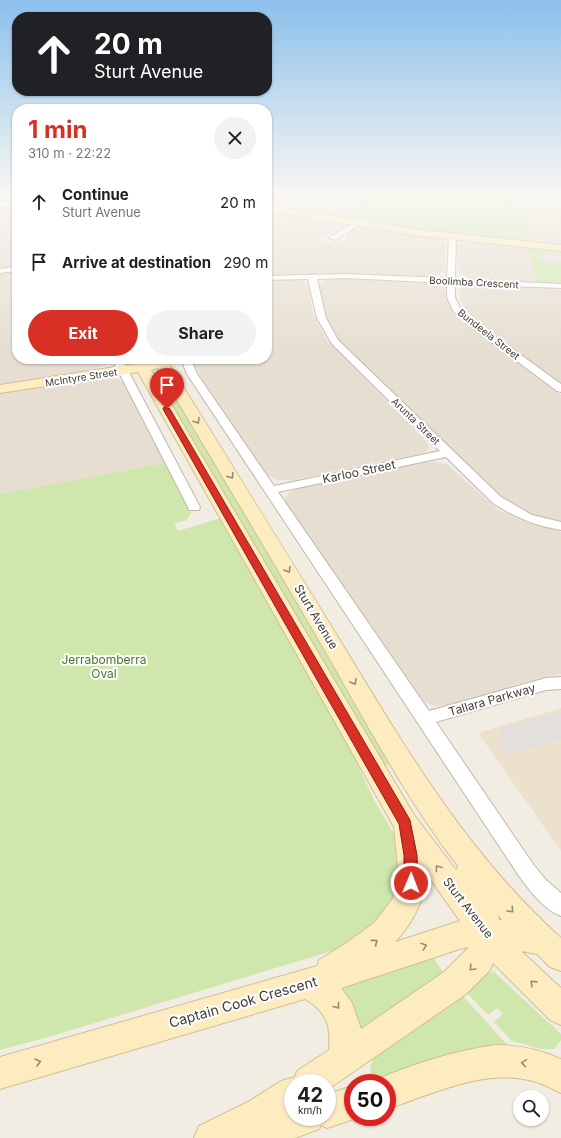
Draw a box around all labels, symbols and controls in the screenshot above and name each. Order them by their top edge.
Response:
text: 20 m [94,27,163,61]
icon: ahead [28,28,80,80]
text: Sturt Avenue [94,61,203,82]
text: 1 min [28,115,87,144]
button: close [214,117,256,159]
text: 310 m · 22:22 [28,145,111,161]
text: Continue [62,185,129,204]
icon: ahead [28,191,50,213]
text: 20 m [220,193,256,212]
text: Sturt Avenue [62,204,141,220]
icon: arrive [28,251,50,273]
text: Arrive at destination [62,253,211,272]
text: 290 m [223,253,268,272]
street label: Boolimba Crescent [429,274,520,290]
street label: Bundeela Street [456,306,523,362]
button: Exit [28,310,138,356]
button: Share [146,310,256,356]
street label: McIntyre Street [44,365,119,389]
pin [150,368,184,409]
icon: arrive [156,374,178,396]
street label: Arunta Street [389,395,443,448]
one-way arrow [192,417,200,424]
street label: Karloo Street [321,456,397,487]
one-way arrow [226,472,233,479]
one-way arrow [283,566,291,573]
street label: Sturt Avenue [291,582,342,652]
park label: Jerrabomberra Oval [61,652,147,681]
one-way arrow [350,678,357,685]
street label: Tallara Parkway [447,680,537,719]
position arrow [390,862,432,904]
one-way arrow [435,865,442,872]
street label: Sturt Avenue [440,874,497,941]
one-way arrow [507,905,514,913]
one-way arrow [371,939,378,946]
one-way arrow [420,943,427,951]
one-way arrow [469,963,477,971]
street label: Captain Cook Crescent [167,972,319,1031]
one-way arrow [530,980,538,987]
one-way arrow [332,1002,339,1009]
one-way arrow [34,1058,41,1067]
one-way arrow [521,1059,527,1068]
speed limit sign: 50 [344,1074,396,1126]
text: 42 [297,1083,323,1107]
map controls [513,1090,549,1126]
button: search [513,1090,549,1126]
text: km/h [298,1104,322,1116]

